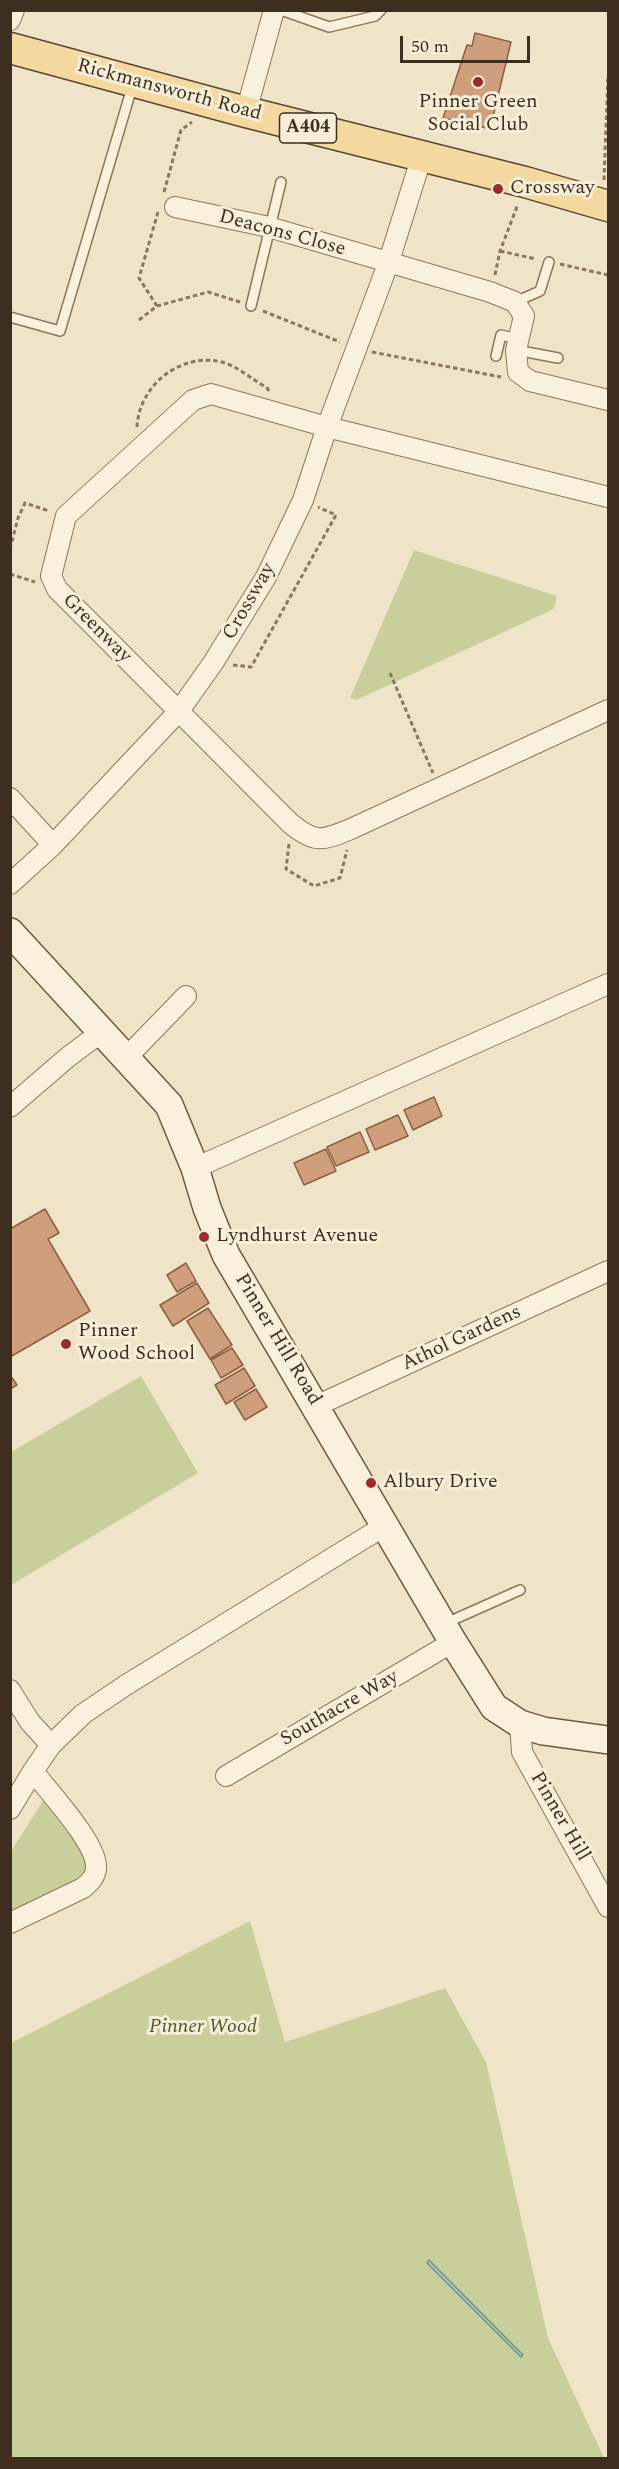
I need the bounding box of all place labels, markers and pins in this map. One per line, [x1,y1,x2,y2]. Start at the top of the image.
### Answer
marker: Pinner Green Social Club [471,75,485,89]
place label: Pinner Green Social Club [418,91,538,138]
place label: Crossway [510,177,595,201]
marker: Crossway [491,182,505,196]
place label: Lyndhurst Avenue [216,1225,378,1249]
marker: Lyndhurst Avenue [197,1230,211,1244]
place label: Pinner Wood School [78,1320,195,1367]
marker: Pinner Wood School [59,1337,73,1351]
place label: Albury Drive [383,1471,498,1495]
marker: Albury Drive [364,1476,378,1490]

